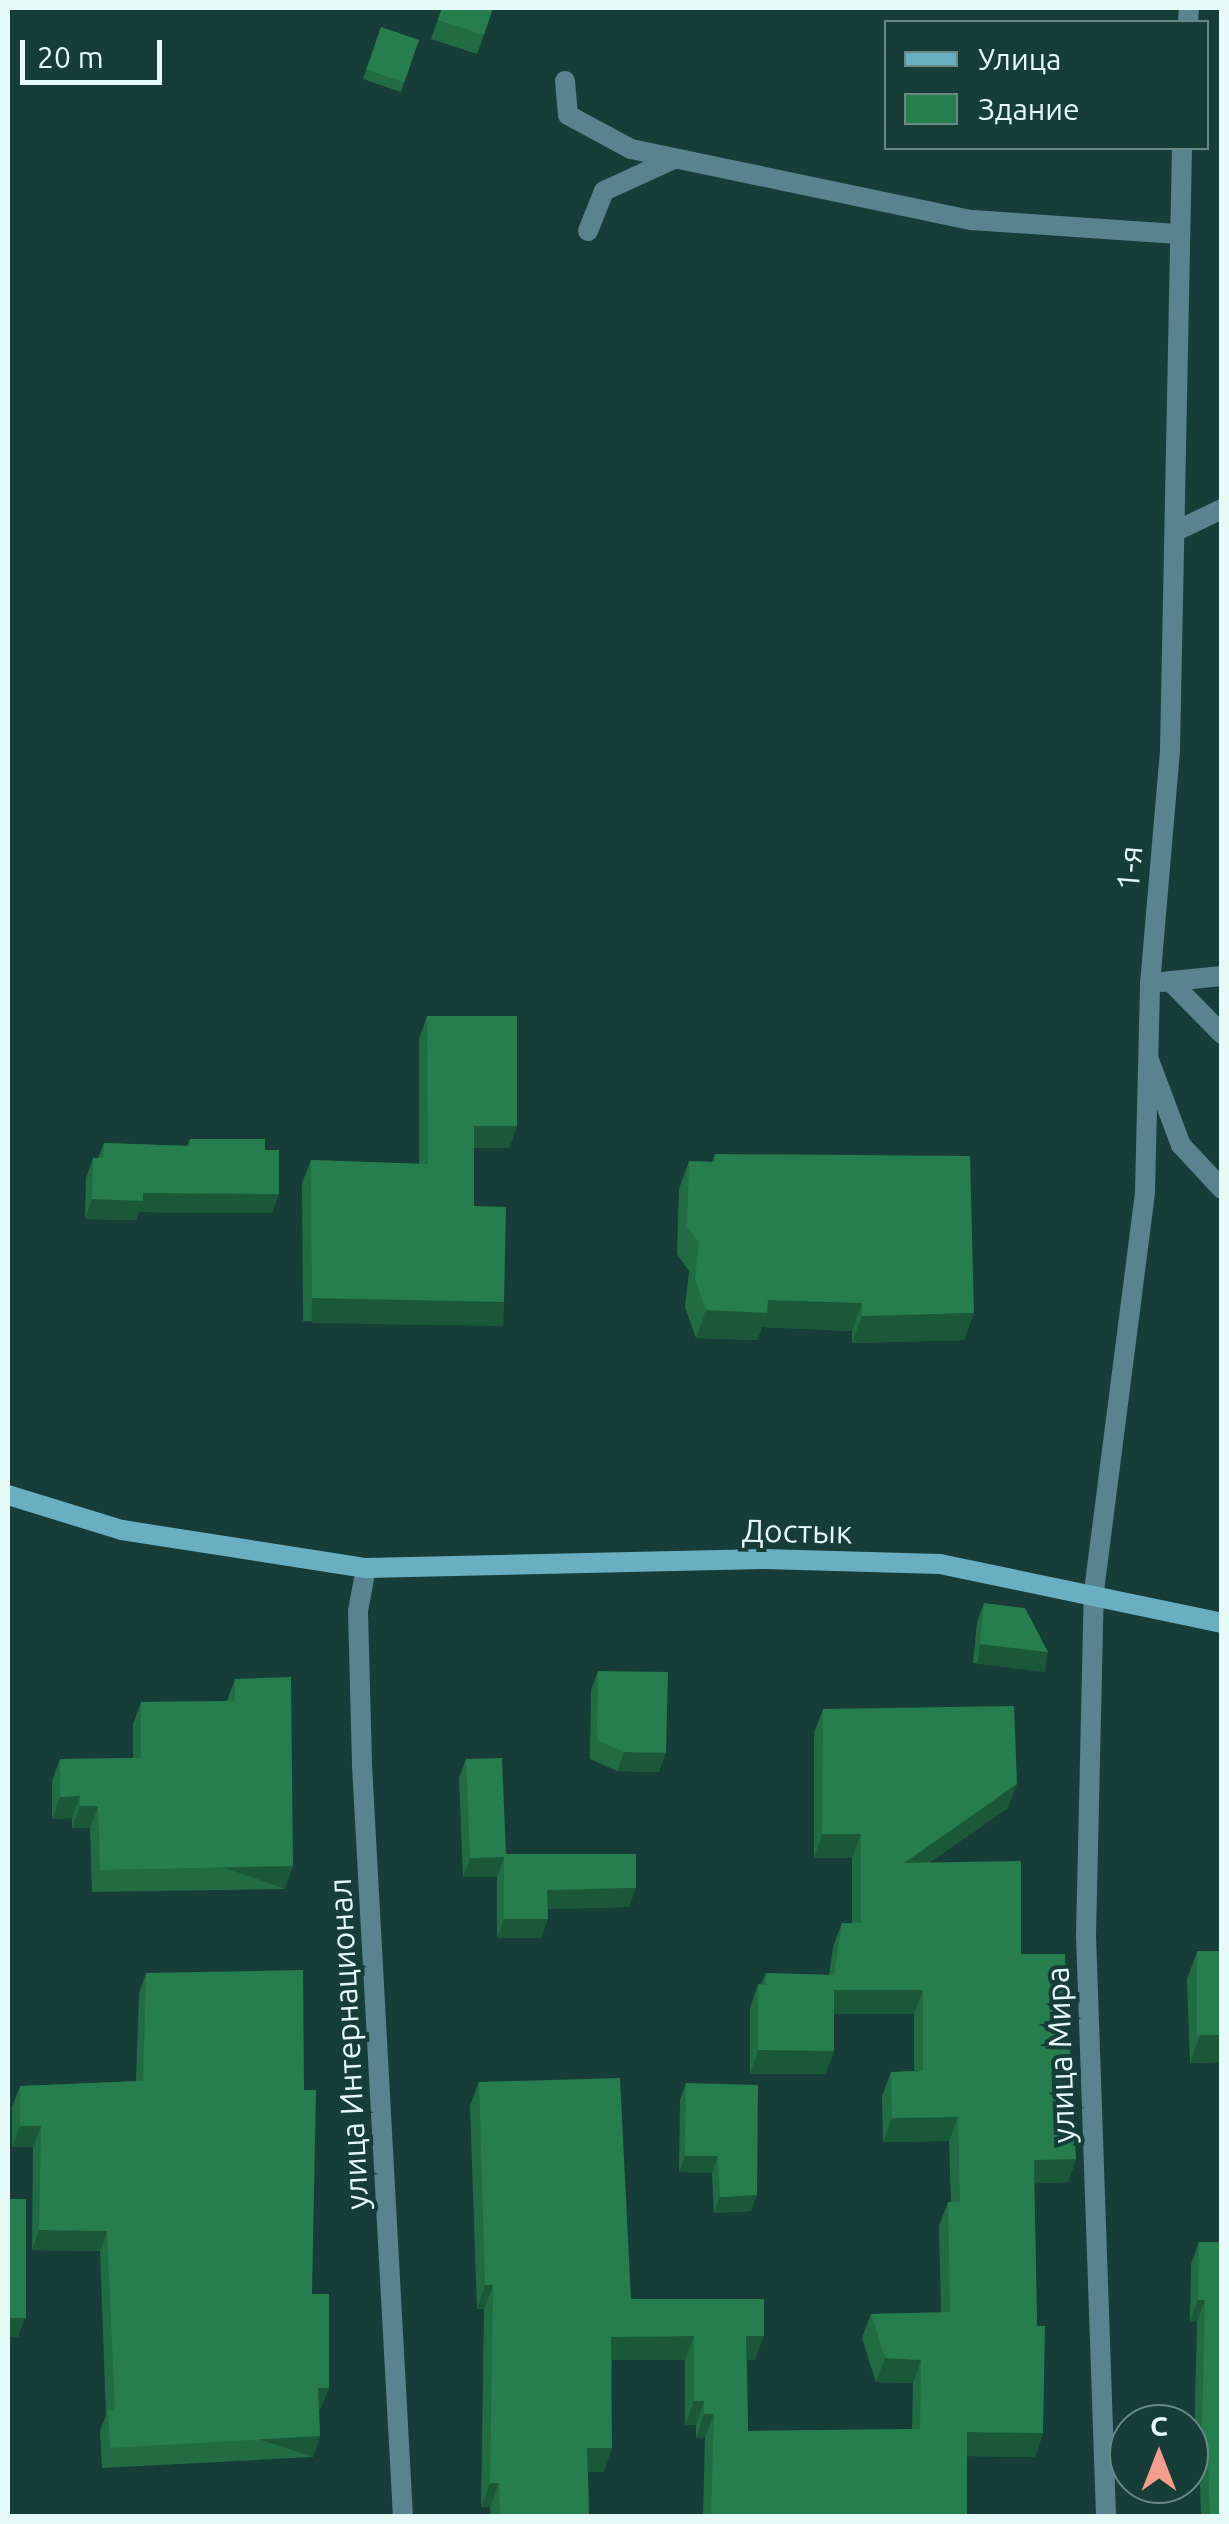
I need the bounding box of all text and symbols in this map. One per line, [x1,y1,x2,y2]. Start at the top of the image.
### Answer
scale bar [25,20,168,82]
legend [884,20,1209,150]
text: 20 m [37,40,104,74]
text: Улица [978,42,1062,76]
text: Здание [978,92,1080,126]
street label: 1-я [1108,844,1150,892]
street label: Достык [741,1511,853,1551]
street label: улица Интернационал [320,1877,376,2211]
street label: улица Мира [1038,1966,1082,2144]
north arrow [1109,2404,1209,2504]
text: С [1150,2410,1168,2441]

